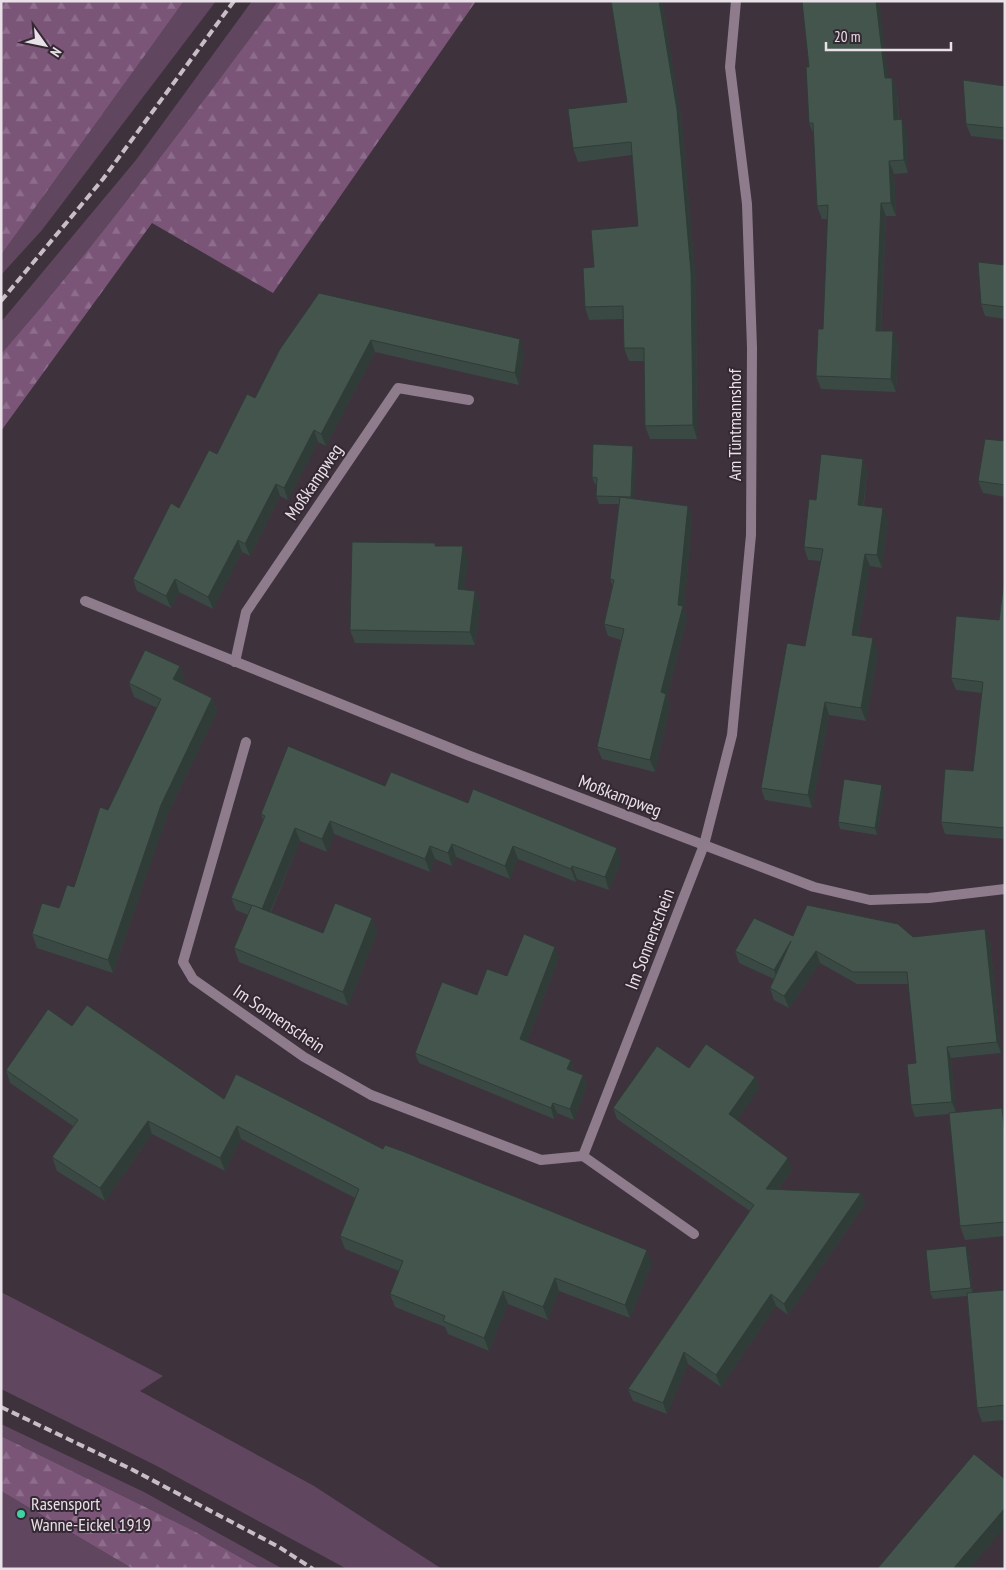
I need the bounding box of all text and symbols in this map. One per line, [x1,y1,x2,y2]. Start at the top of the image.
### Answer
north arrow [20,20,70,70]
scale bar [826,20,951,52]
text: 20 m [834,27,860,46]
text: N [46,44,66,60]
street label: Am Tüntmannshof [723,368,746,481]
street label: Moßkampweg [280,439,347,524]
street label: Moßkampweg [575,769,665,822]
street label: Im Sonnenschein [620,885,679,992]
street label: Im Sonnenschein [229,979,330,1058]
place label: Rasensport Wanne-Eickel 1919 [31,1492,151,1536]
marker: Rasensport Wanne-Eickel 1919 [15,1508,27,1520]

